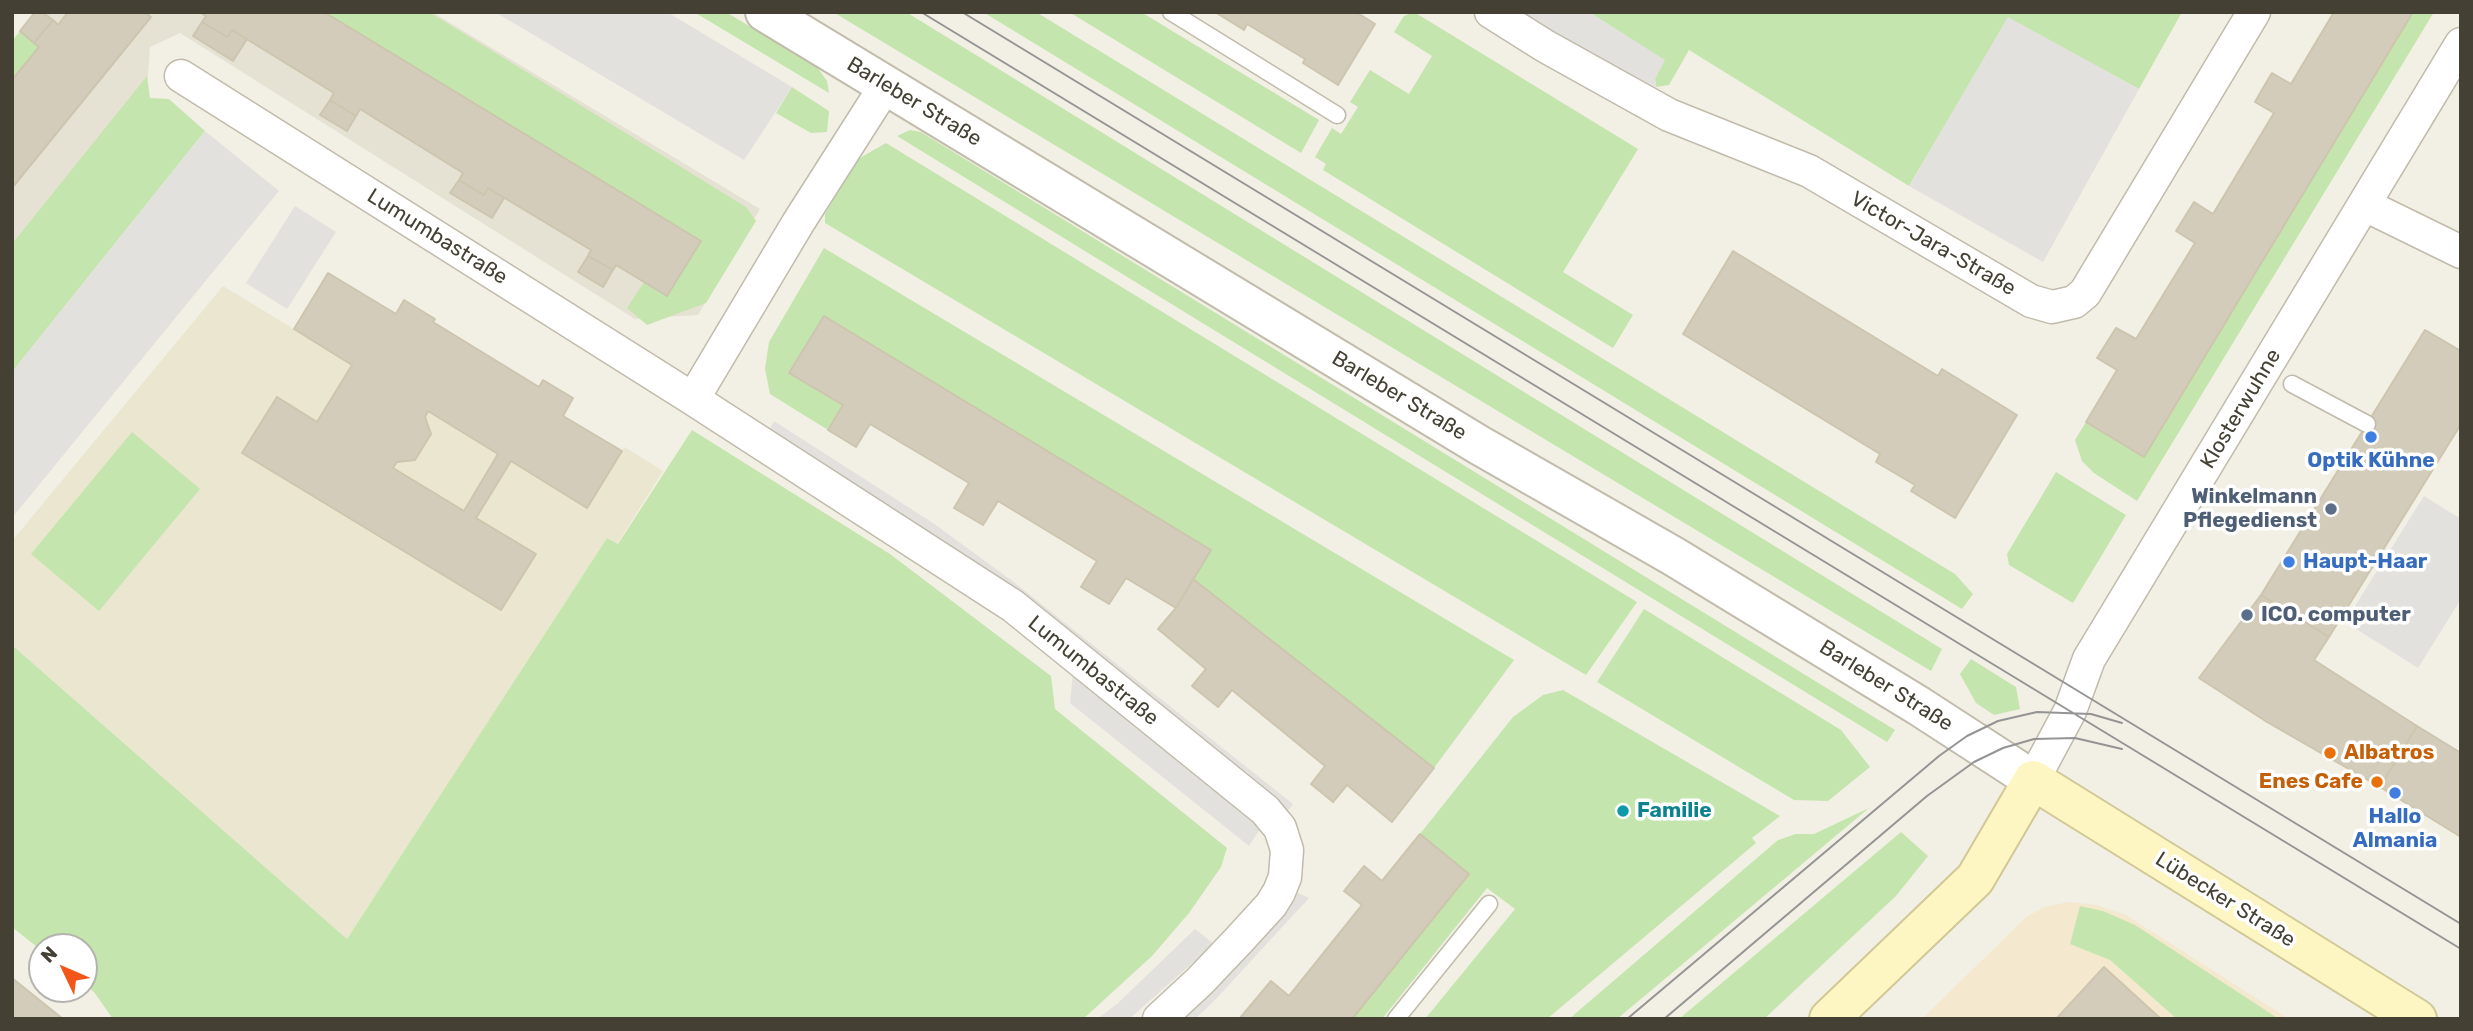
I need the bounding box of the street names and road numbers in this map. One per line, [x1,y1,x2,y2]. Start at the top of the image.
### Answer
street label: Barleber Straße [842,52,986,152]
street label: Lumumbastraße [362,184,512,290]
street label: Victor-Jara-Straße [1846,186,2020,302]
street label: Klosterwuhne [2195,345,2287,473]
street label: Barleber Straße [1327,346,1471,446]
street label: Lumumbastraße [1023,611,1163,731]
street label: Barleber Straße [1815,635,1957,737]
street label: Lübecker Straße [2150,847,2300,953]

